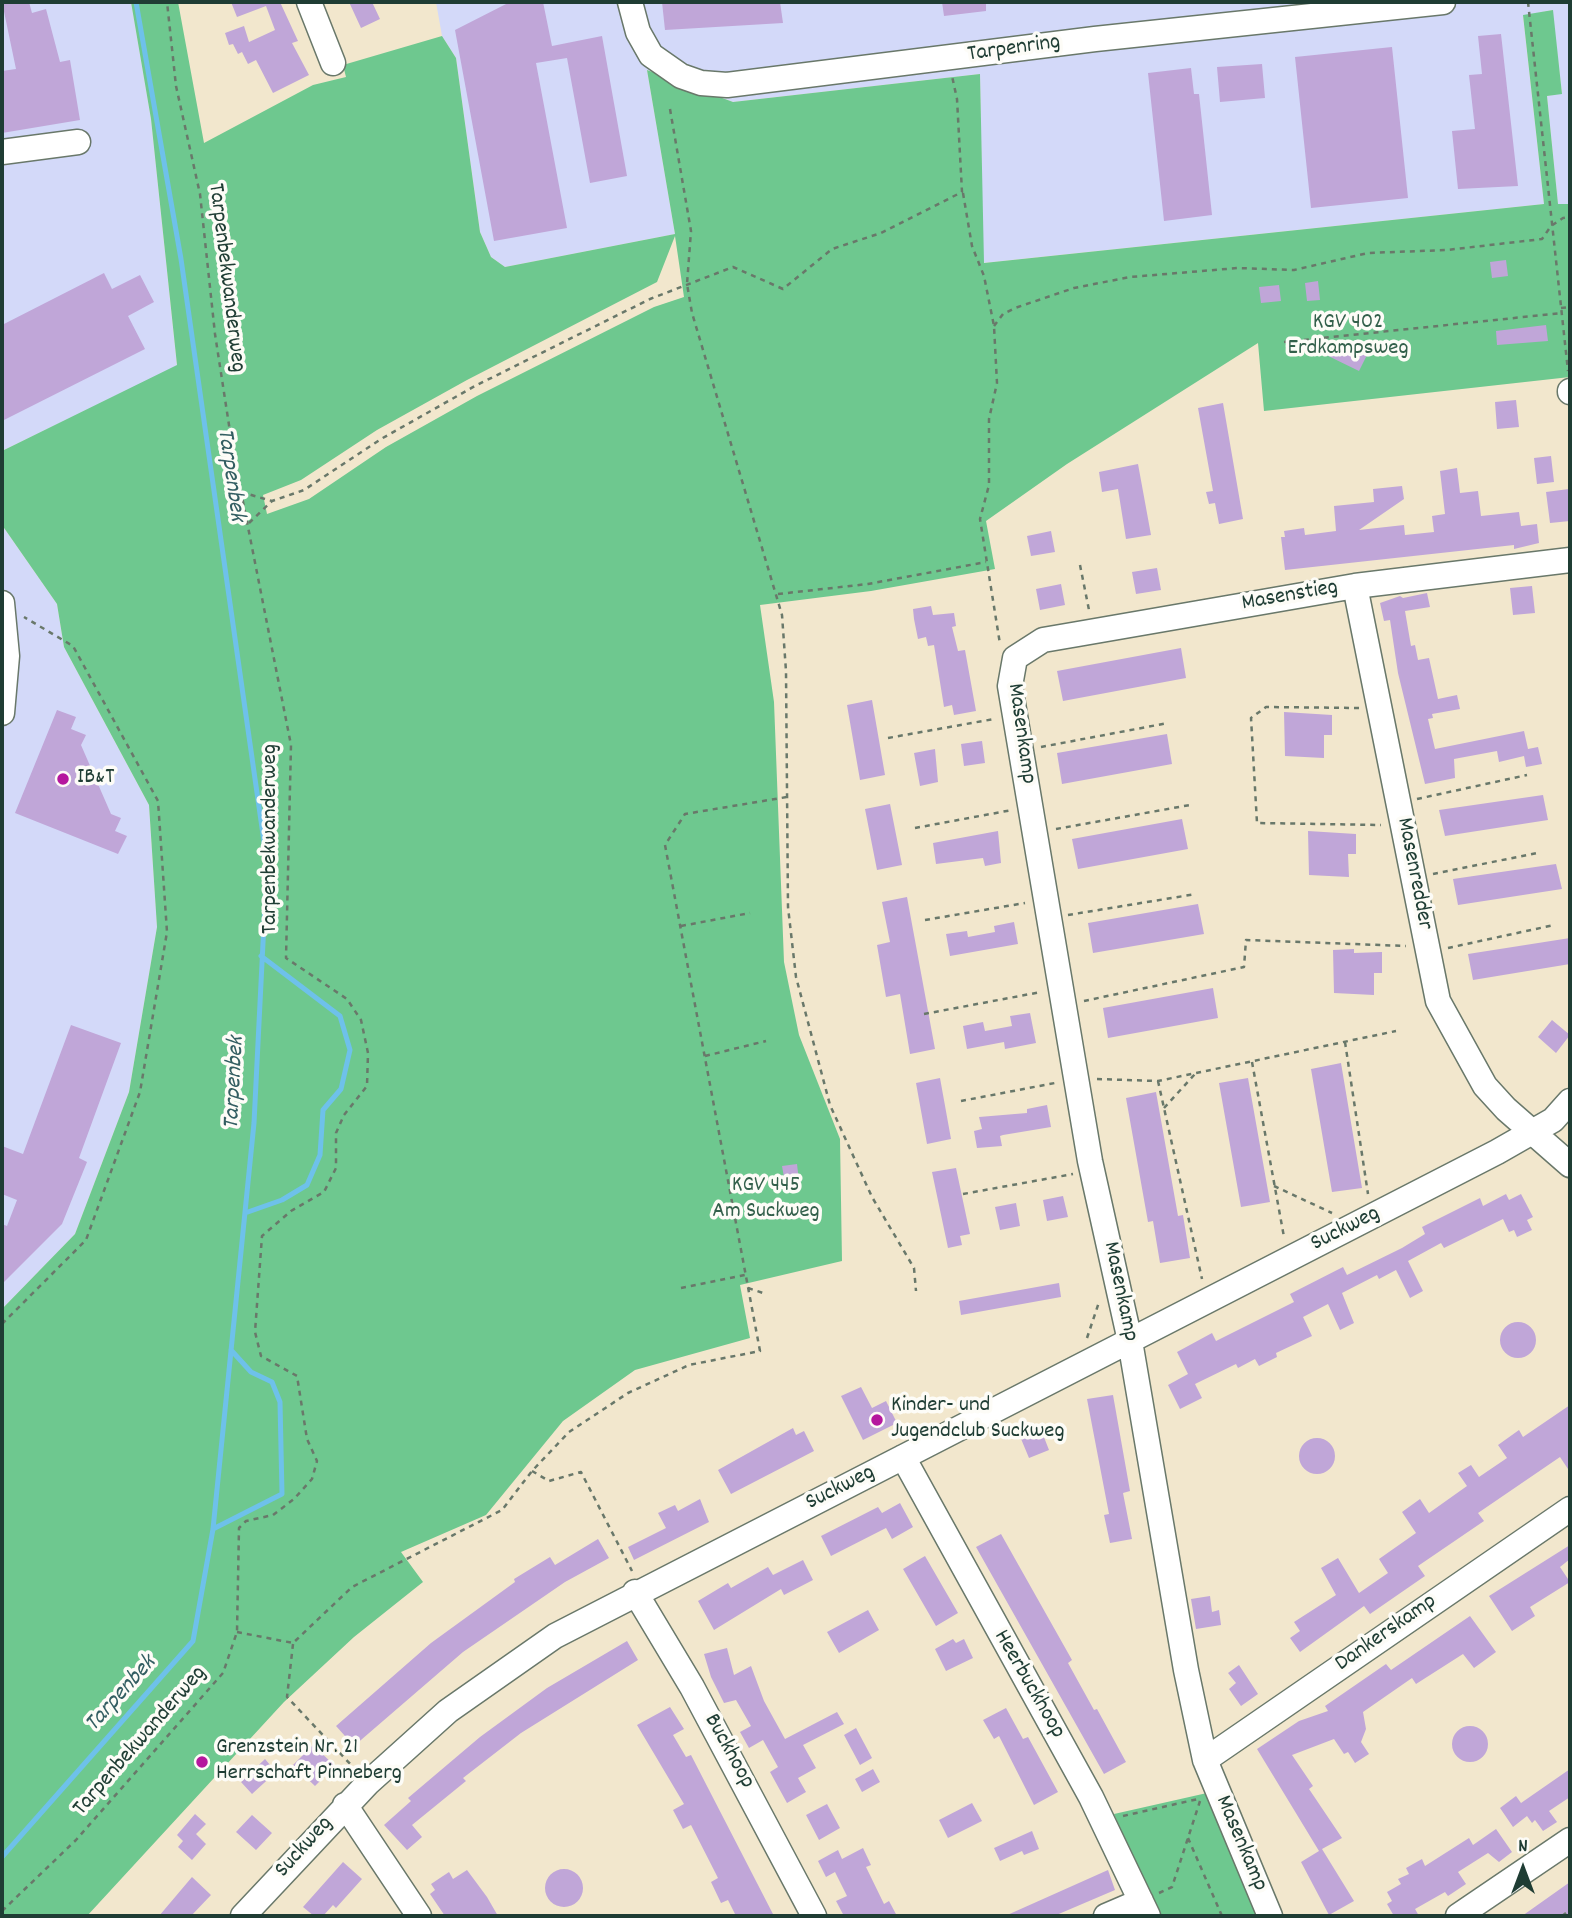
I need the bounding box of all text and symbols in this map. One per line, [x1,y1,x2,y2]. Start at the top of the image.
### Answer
street label: Tarpenring [966,30,1062,70]
street label: Tarpenbekwanderweg [200,182,250,374]
park label: KGV 402 Erdkampsweg [1287,310,1409,364]
water label: Tarpenbek [208,427,250,523]
street label: Masenstieg [1240,575,1340,619]
street label: Masenkamp [999,682,1041,786]
street label: Tarpenbekwanderweg [258,744,286,934]
place label: IB&T [77,765,114,793]
marker: IB&T [55,771,71,787]
street label: Masenredder [1389,816,1437,932]
water label: Tarpenbek [219,1036,253,1130]
park label: KGV 445 Am Suckweg [712,1173,820,1227]
street label: Suckweg [1307,1201,1385,1259]
street label: Masenkamp [1095,1240,1143,1344]
place label: Kinder- und Jugendclub Suckweg [891,1393,1064,1447]
marker: Kinder- und Jugendclub Suckweg [869,1412,885,1428]
street label: Suckweg [802,1460,880,1518]
street label: Dankerskamp [1331,1589,1443,1679]
street label: Heerbuckhoop [986,1626,1070,1744]
water label: Tarpenbek [80,1651,164,1739]
street label: Tarpenbekwanderweg [68,1661,214,1823]
street label: Buckhoop [696,1710,760,1794]
place label: Grenzstein Nr. 21 Herrschaft Pinneberg [216,1735,402,1789]
marker: Grenzstein Nr. 21 Herrschaft Pinneberg [194,1754,210,1770]
street label: Masenkamp [1208,1792,1272,1896]
street label: Suckweg [270,1811,340,1885]
north arrow [1488,1834,1558,1904]
text: N [1518,1834,1528,1861]

